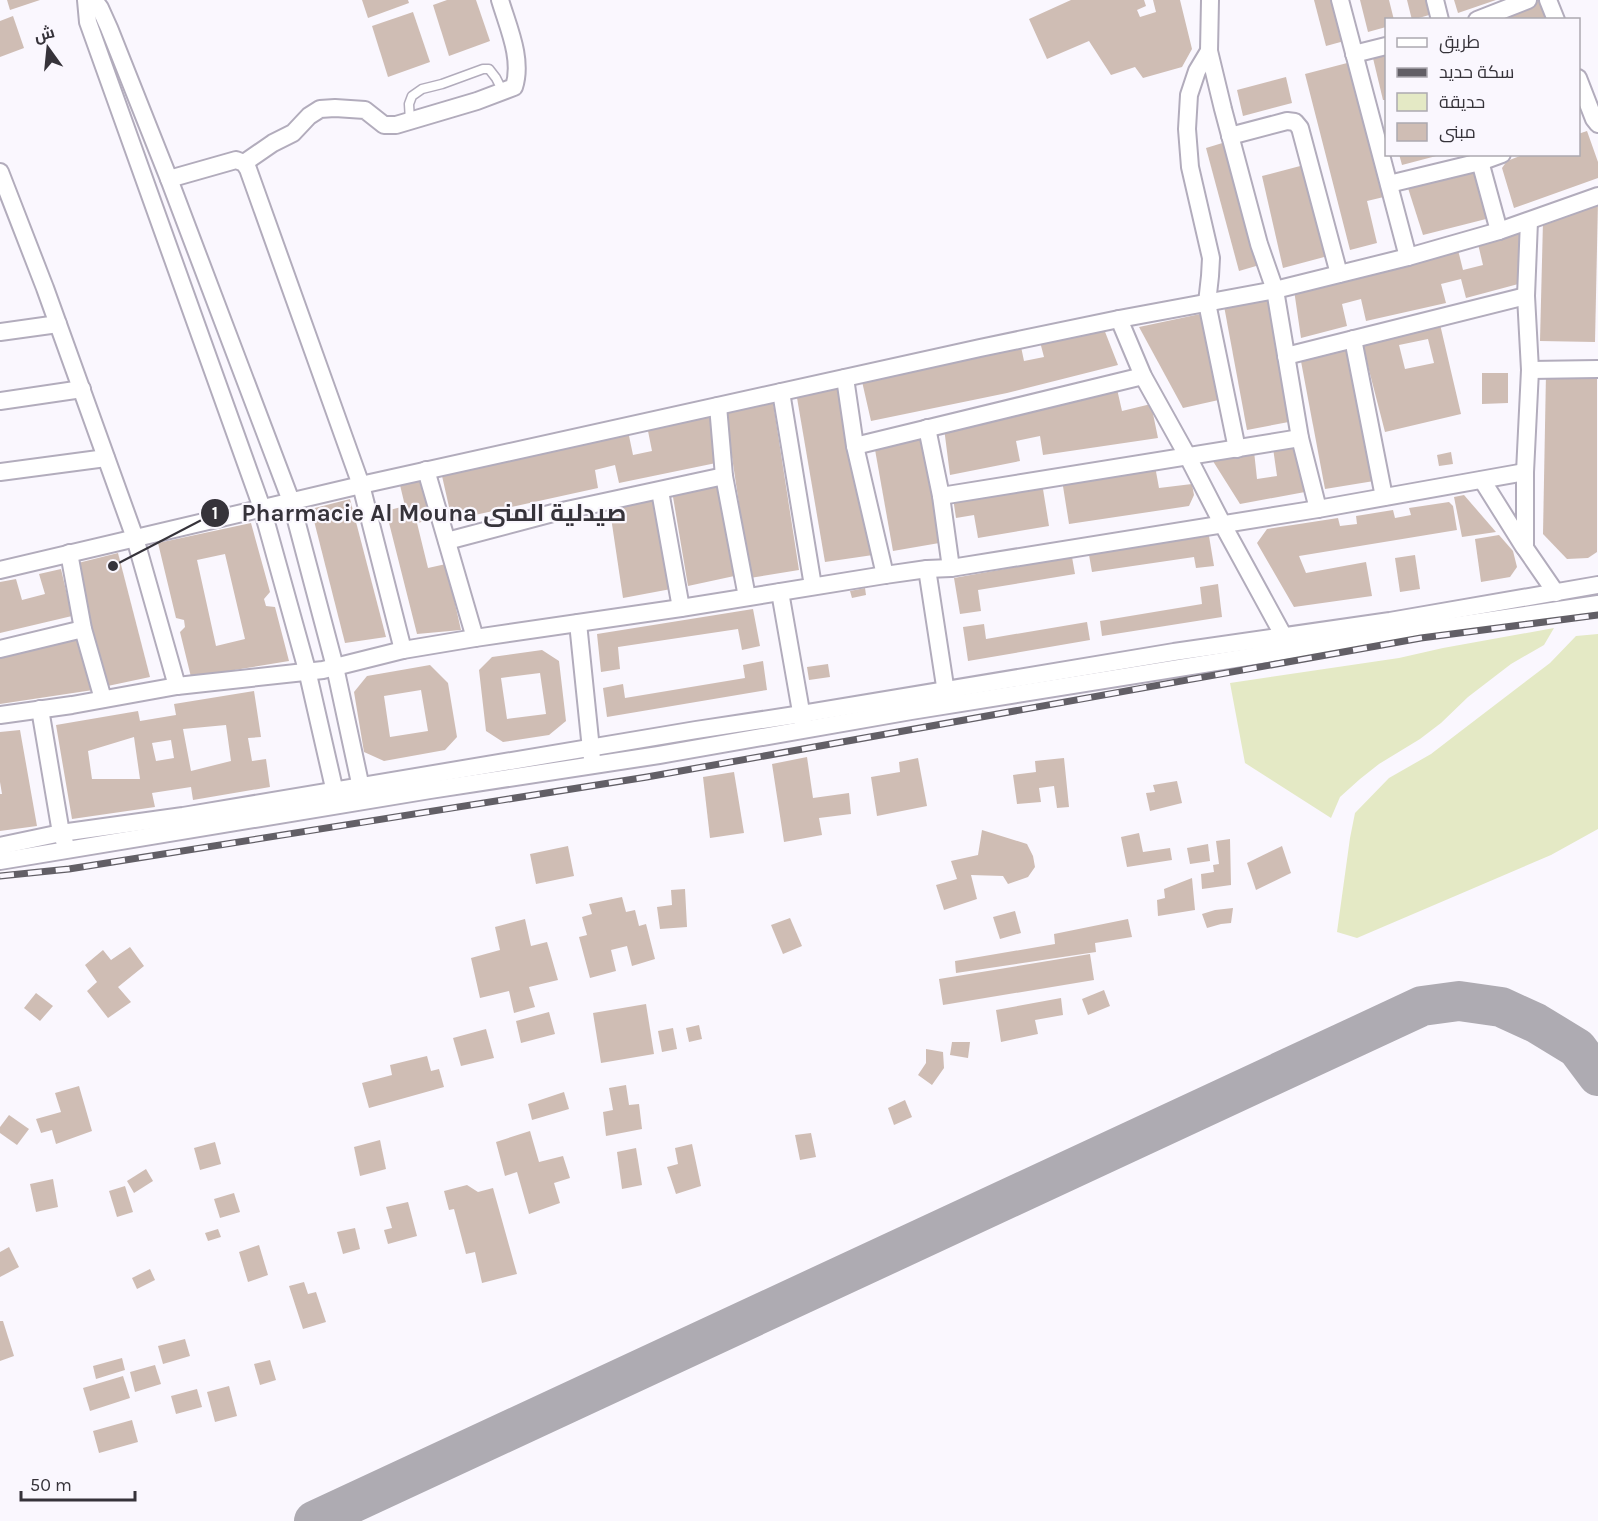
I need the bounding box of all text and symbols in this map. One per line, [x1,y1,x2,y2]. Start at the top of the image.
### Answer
north arrow [18,18,78,78]
legend [1385,18,1580,156]
text: ش [32,22,57,46]
text: طريق [1439,31,1480,54]
text: سكة حديد [1439,61,1514,83]
text: حديقة [1439,91,1485,113]
text: مبنى [1439,121,1476,143]
callout: Pharmacie Al Mouna صيدلية المنى [200,492,638,534]
text: Pharmacie Al Mouna صيدلية المنى [242,499,626,527]
text: 1 [212,502,218,524]
scale bar [21,1464,135,1502]
text: 50 m [30,1474,72,1496]

